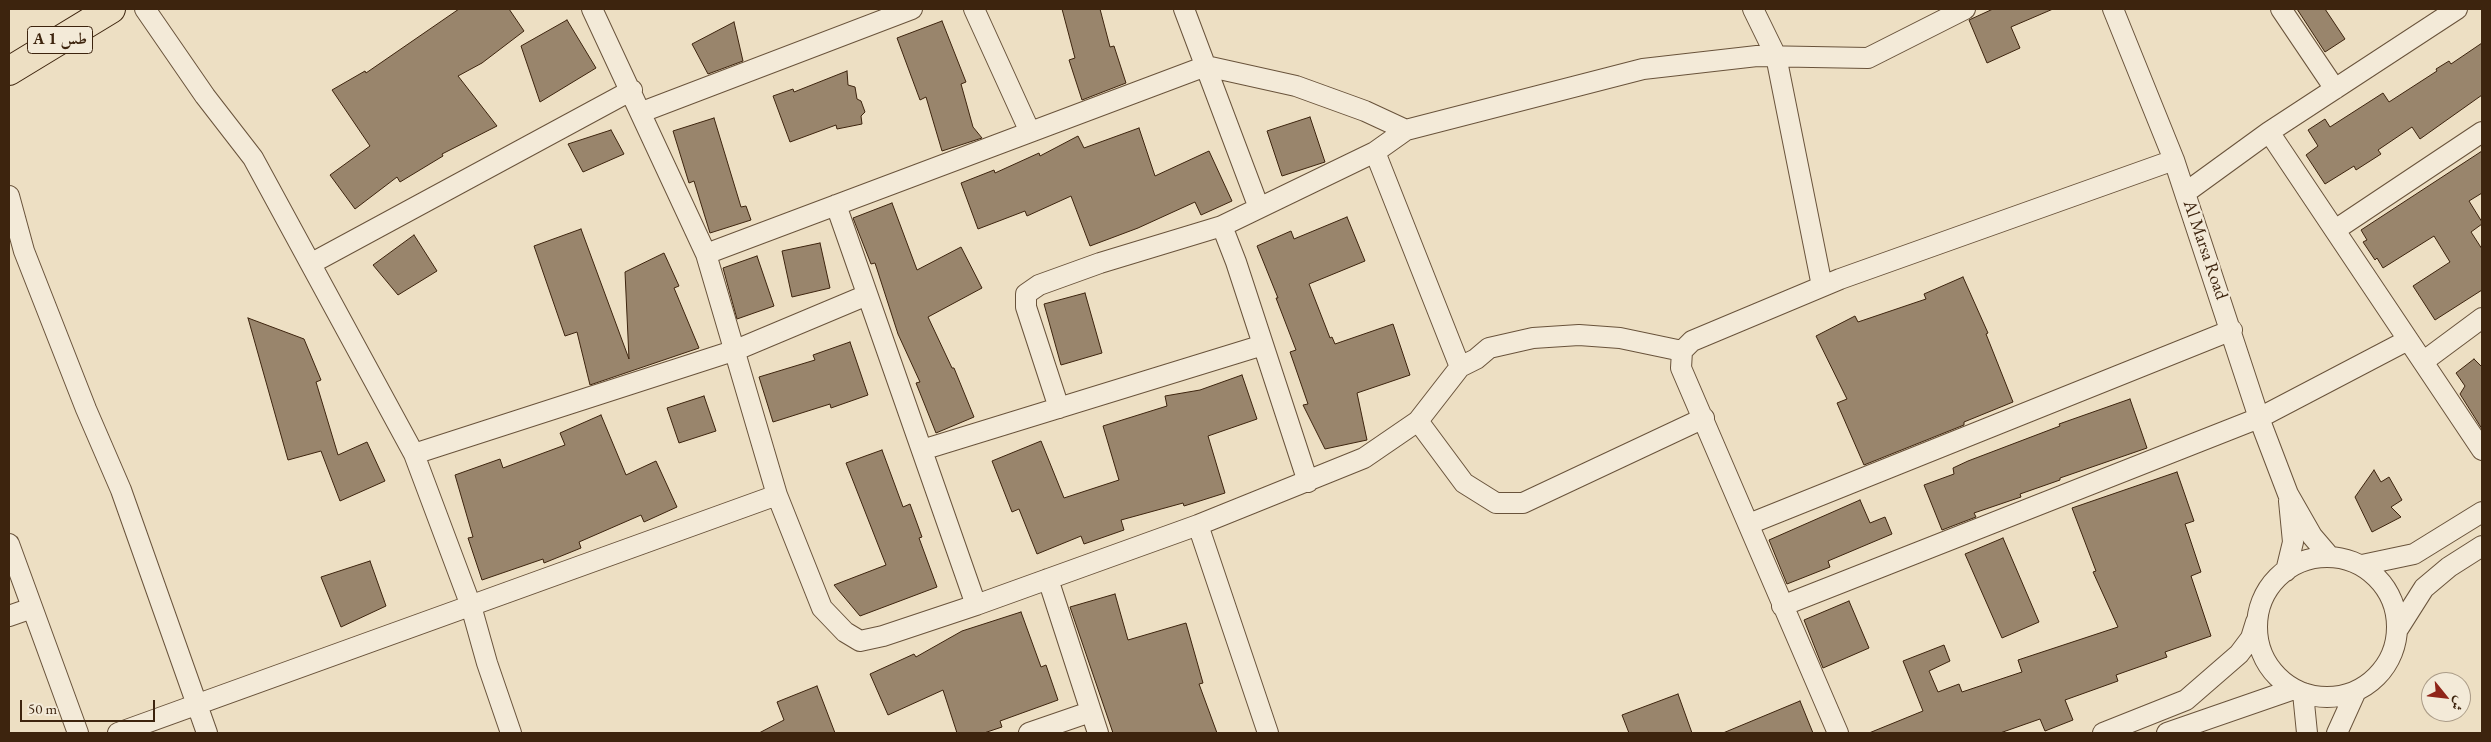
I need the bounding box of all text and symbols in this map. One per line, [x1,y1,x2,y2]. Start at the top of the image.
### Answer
road number: A 1 طس [28,26,92,54]
street label: Al Marsa Road [2178,197,2232,303]
north arrow [2421,672,2471,722]
scale bar [22,690,158,722]
text: ش [2447,693,2469,714]
text: 50 m [28,699,57,718]

